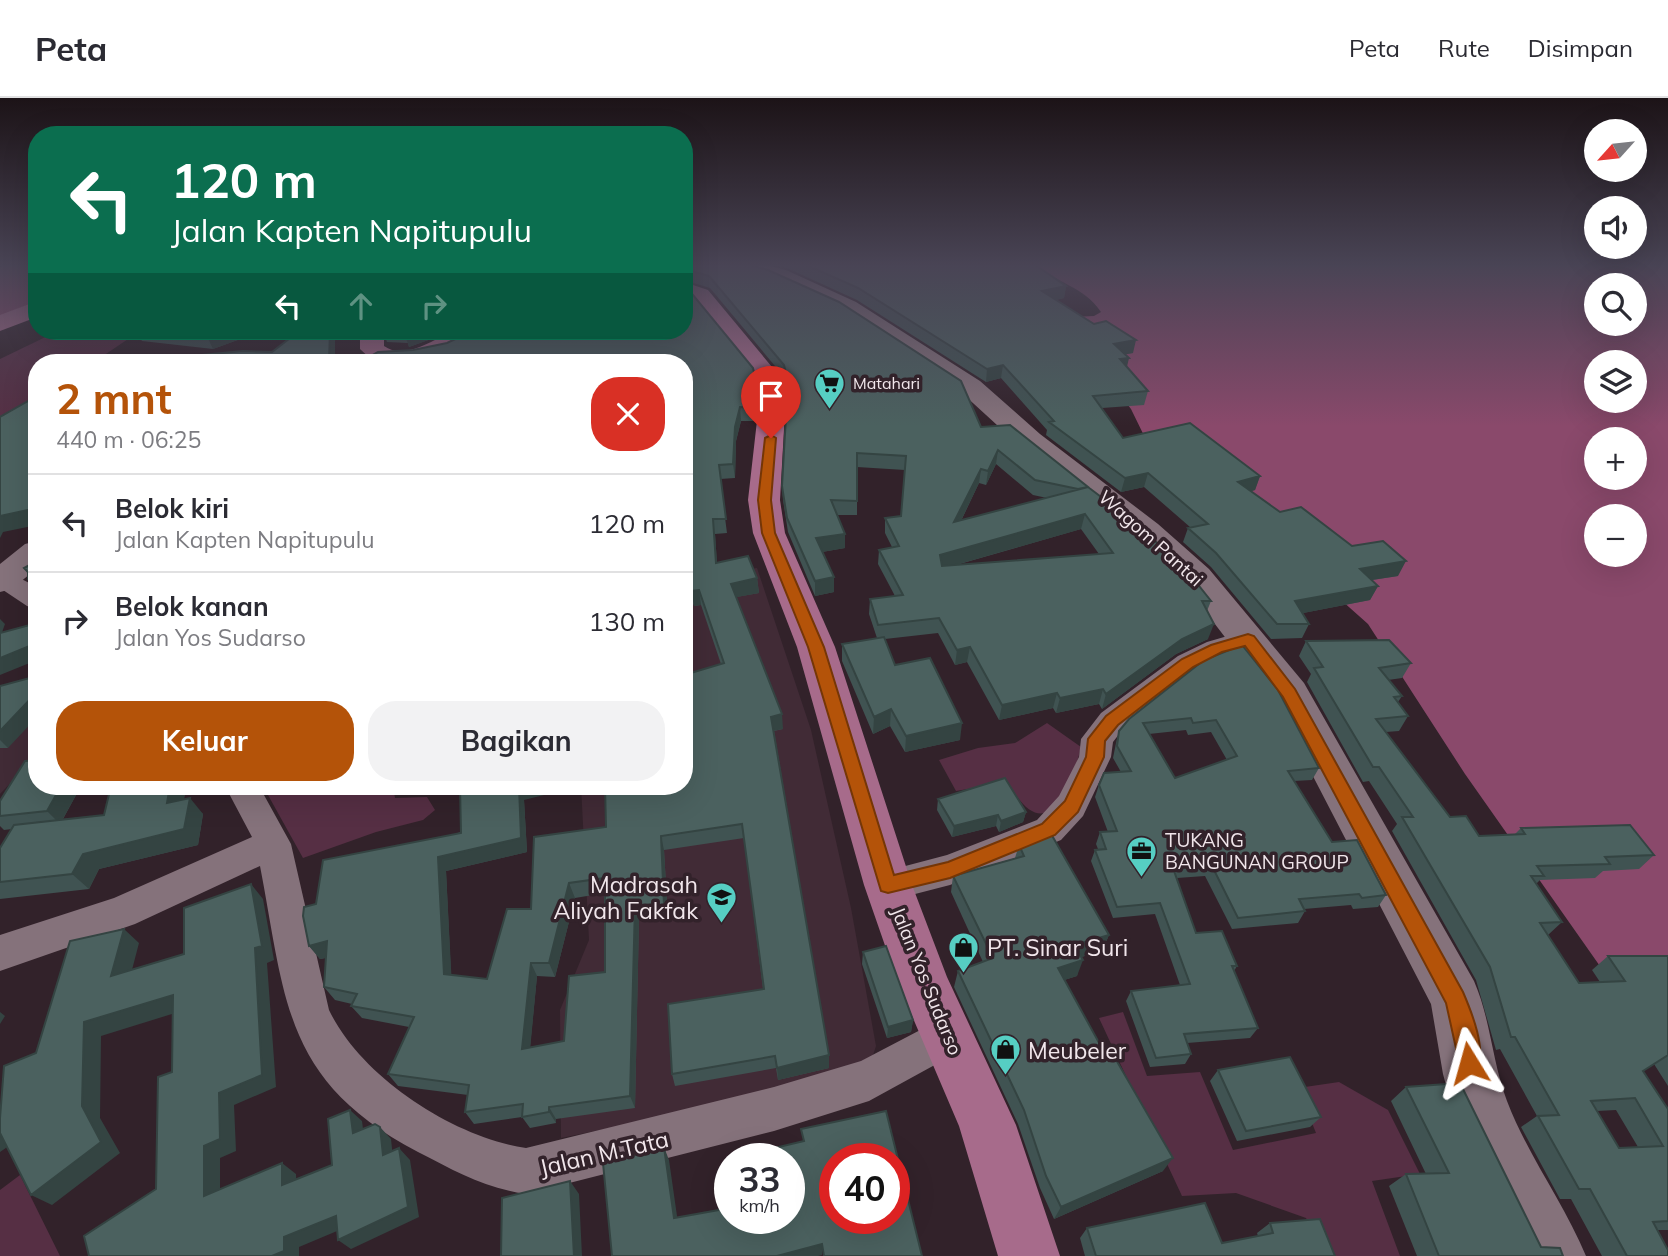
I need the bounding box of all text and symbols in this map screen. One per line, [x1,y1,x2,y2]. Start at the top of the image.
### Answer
text: Peta [35,28,107,69]
text: Peta [1349,33,1400,63]
text: Rute [1438,33,1490,63]
text: Disimpan [1528,33,1633,63]
north arrow [1584,119,1647,182]
map controls [1584,119,1647,567]
text: 120 m [171,149,317,210]
icon: left [56,154,147,245]
button: sound [1584,196,1647,259]
text: Jalan Kapten Napitupulu [171,210,532,250]
button: search [1584,273,1647,336]
icon: left [269,287,307,325]
icon: ahead [342,287,380,325]
icon: right [415,287,453,325]
button: layers [1584,350,1647,413]
pin [741,366,801,438]
supermarket icon: Matahari [813,366,847,410]
text: 2 mnt [56,372,172,425]
place label: Matahari [853,373,920,393]
button: close [591,377,665,451]
icon: arrive [752,377,790,415]
text: 440 m · 06:25 [56,425,201,454]
button: + [1584,427,1647,490]
street label: Wagom Pantai [1094,485,1208,591]
text: Belok kiri [115,492,229,525]
icon: left [56,504,94,542]
button: − [1584,504,1647,567]
text: 120 m [589,507,665,540]
text: Jalan Kapten Napitupulu [115,525,375,554]
text: Belok kanan [115,590,269,623]
icon: right [56,602,94,640]
text: 130 m [589,605,665,638]
text: Jalan Yos Sudarso [115,623,306,652]
button: Keluar [56,701,354,781]
button: Bagikan [368,701,665,781]
place label: TUKANG BANGUNAN GROUP [1165,828,1349,874]
office icon: TUKANG BANGUNAN GROUP [1125,834,1159,878]
place label: Madrasah Aliyah Fakfak [553,870,699,925]
school or university icon: Madrasah Aliyah Fakfak [704,880,738,924]
street label: Jalan Yos Sudarso [886,903,968,1059]
shop icon: PT. Sinar Suri [947,930,981,974]
place label: PT. Sinar Suri [987,933,1128,962]
position arrow [1432,1026,1506,1100]
shop icon: Meubeler [988,1033,1022,1077]
place label: Meubeler [1028,1036,1127,1065]
street label: Jalan M.Tata [537,1124,671,1182]
speed limit sign: 40 [819,1143,910,1234]
text: 33 [738,1157,781,1201]
text: km/h [739,1194,780,1217]

